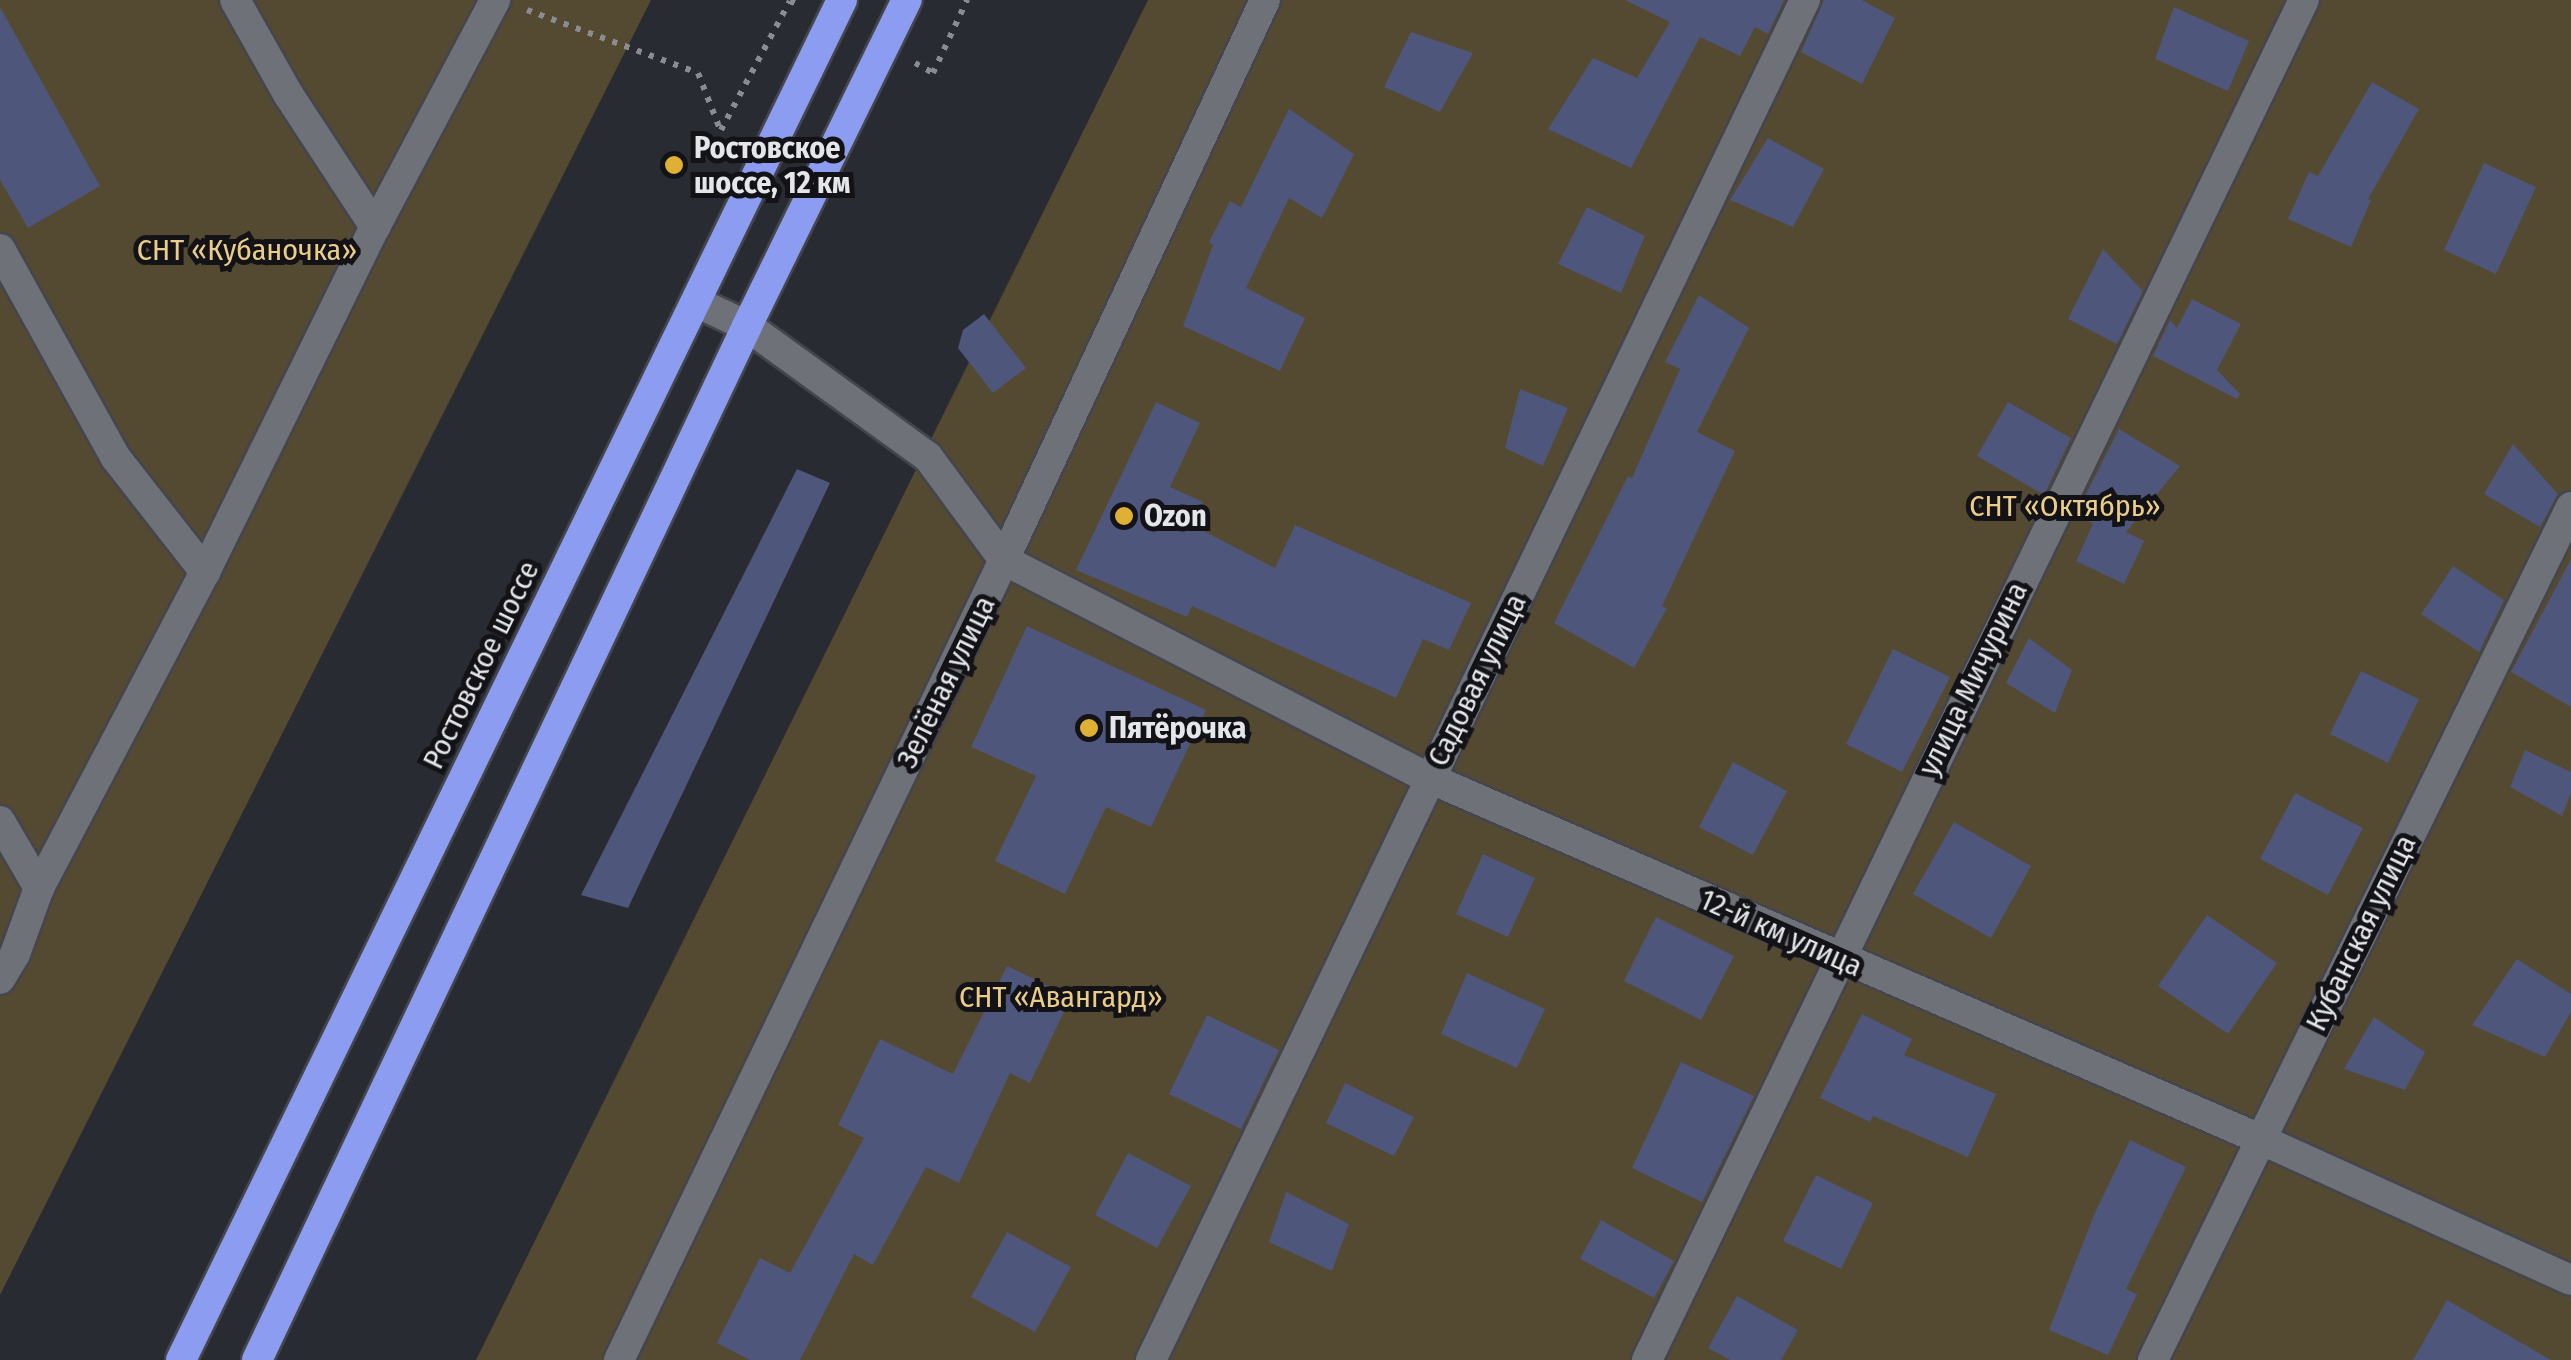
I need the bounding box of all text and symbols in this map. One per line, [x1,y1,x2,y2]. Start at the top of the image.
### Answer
place label: Ростовское шоссе, 12 км [694,130,850,200]
marker: Ростовское шоссе, 12 км [663,154,685,176]
park label: СНТ «Кубаночка» [137,232,357,268]
park label: СНТ «Октябрь» [1969,488,2161,524]
place label: Ozon [1144,498,1207,534]
marker: Ozon [1113,505,1135,527]
street label: Ростовское шоссе [415,555,547,775]
street label: улица Мичурина [1911,576,2035,782]
street label: Садовая улица [1420,588,1534,772]
street label: Зелёная улица [889,590,1003,774]
place label: Пятёрочка [1109,710,1246,746]
marker: Пятёрочка [1078,717,1100,739]
street label: Кубанская улица [2298,829,2424,1037]
street label: 12-й км улица [1694,881,1868,985]
park label: СНТ «Авангард» [959,979,1163,1015]

